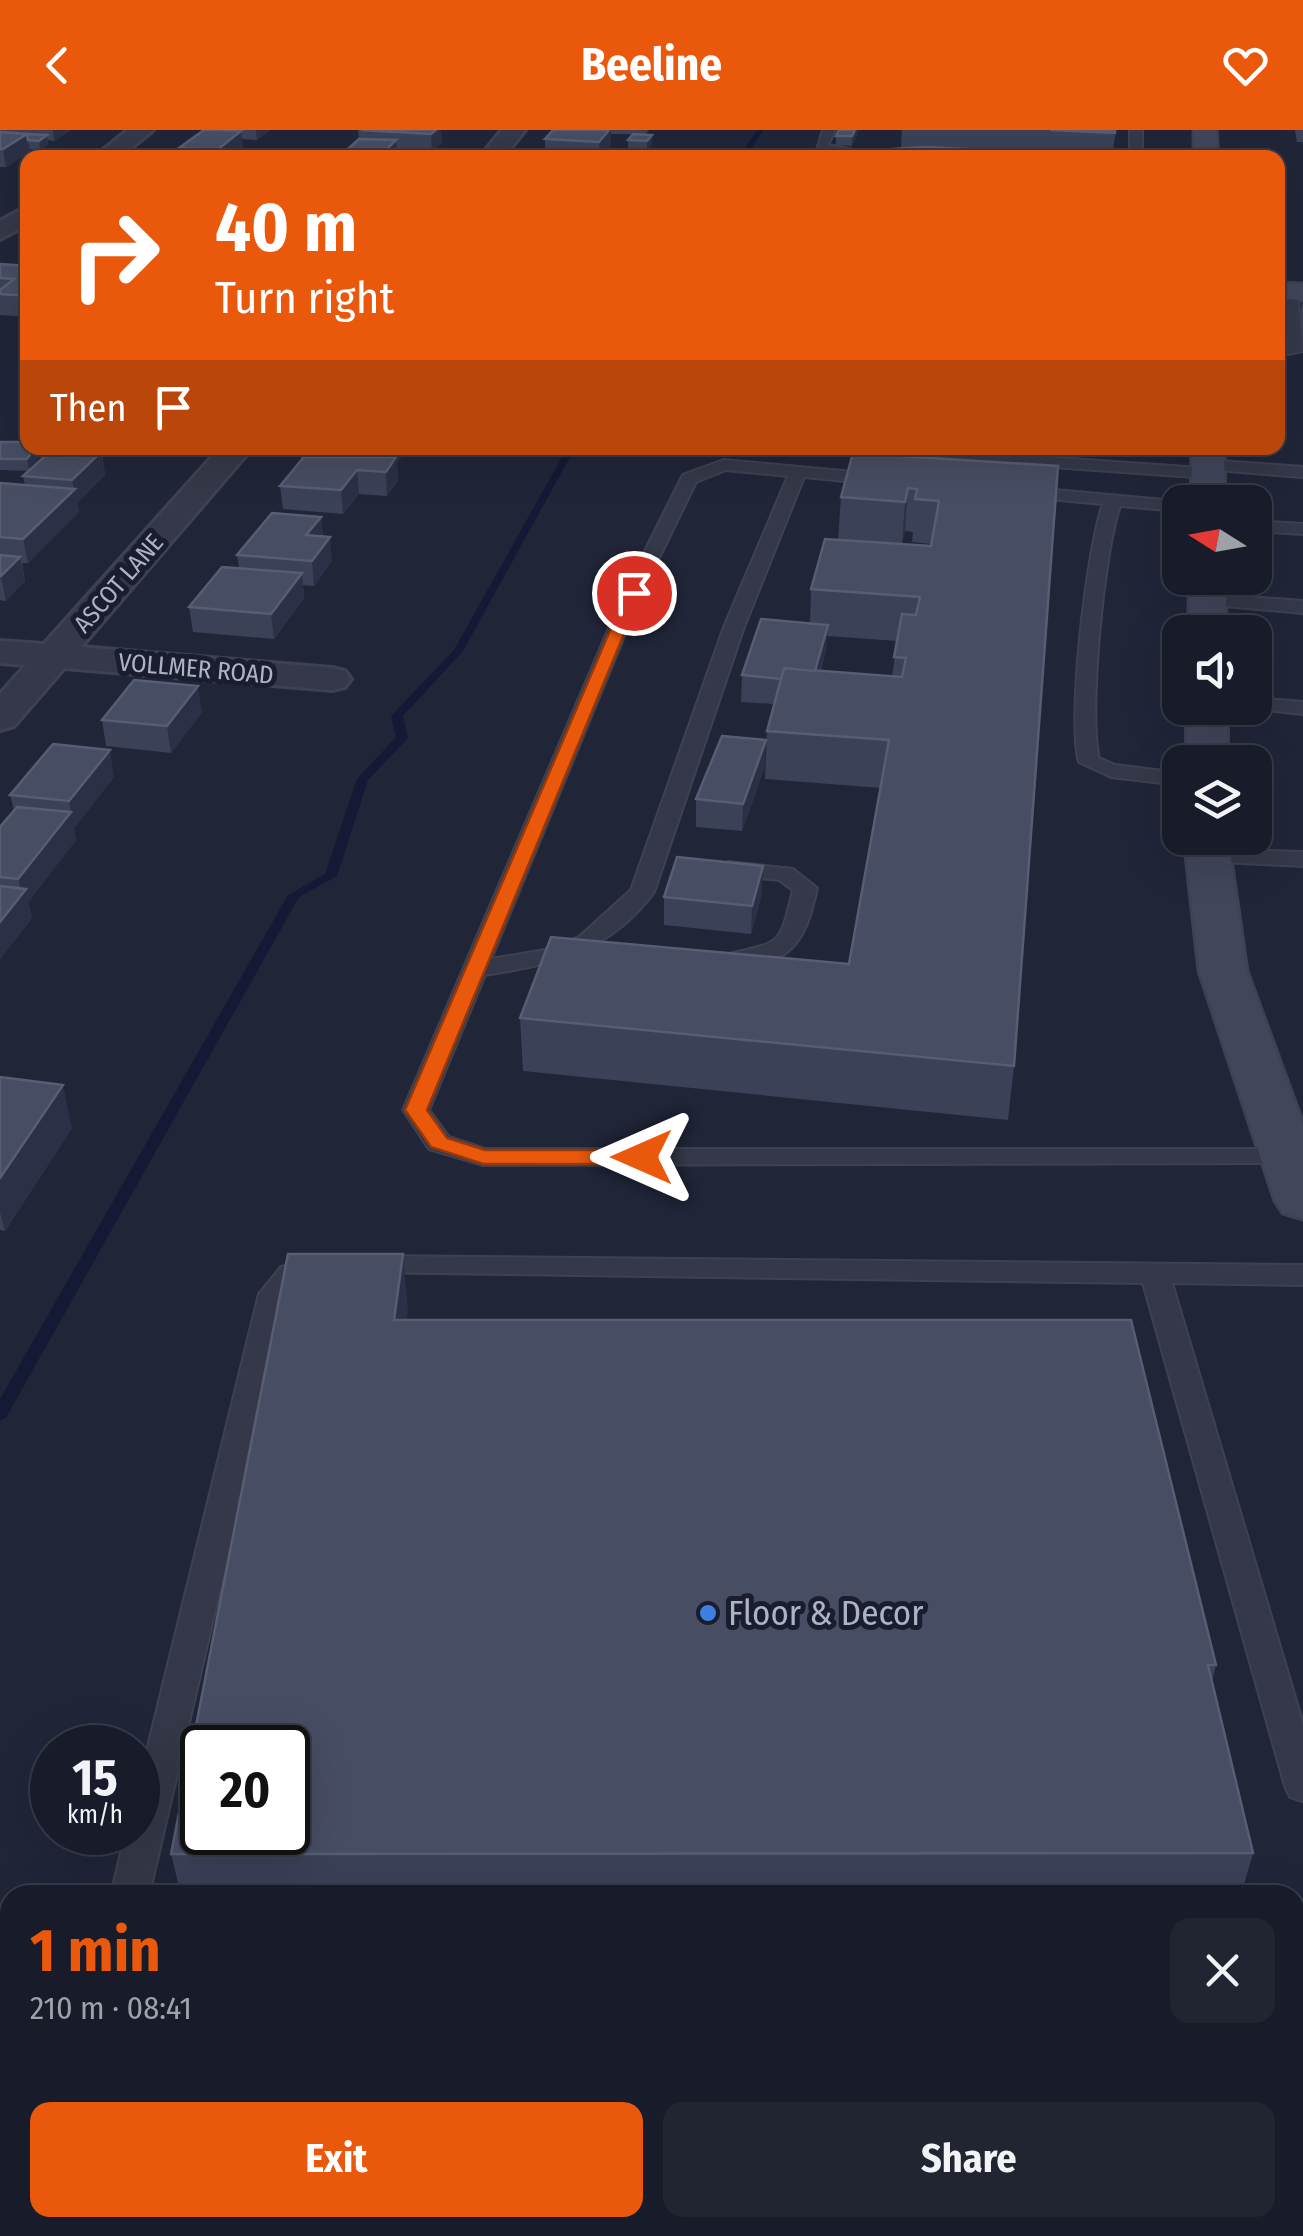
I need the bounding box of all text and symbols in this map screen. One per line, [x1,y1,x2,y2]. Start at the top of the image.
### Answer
icon: back [30,38,85,93]
text: Beeline [581,38,722,92]
icon: heart [1218,38,1273,93]
text: 40 m [215,186,357,270]
icon: right [50,190,180,320]
text: Turn right [215,271,394,325]
icon: arrive [146,380,201,435]
text: Then [50,385,126,431]
north arrow [1162,485,1272,595]
map controls [1162,485,1272,855]
street label: ASCOT LANE [68,528,170,639]
pin [592,551,677,636]
icon: arrive [607,566,662,621]
button: sound [1162,615,1272,725]
street label: VOLLMER ROAD [117,647,275,691]
button: layers [1162,745,1272,855]
position arrow [590,1105,694,1209]
place label: Floor & Decor [728,1592,923,1634]
marker: Floor & Decor [697,1602,719,1624]
speed limit sign: 20 [180,1725,310,1855]
text: 15 [72,1748,118,1808]
text: km/h [67,1800,123,1830]
text: 1 min [30,1915,161,1987]
button: close [1170,1918,1275,2023]
text: 210 m · 08:41 [30,1989,192,2027]
button: Exit [30,2102,643,2217]
button: Share [663,2102,1275,2217]

